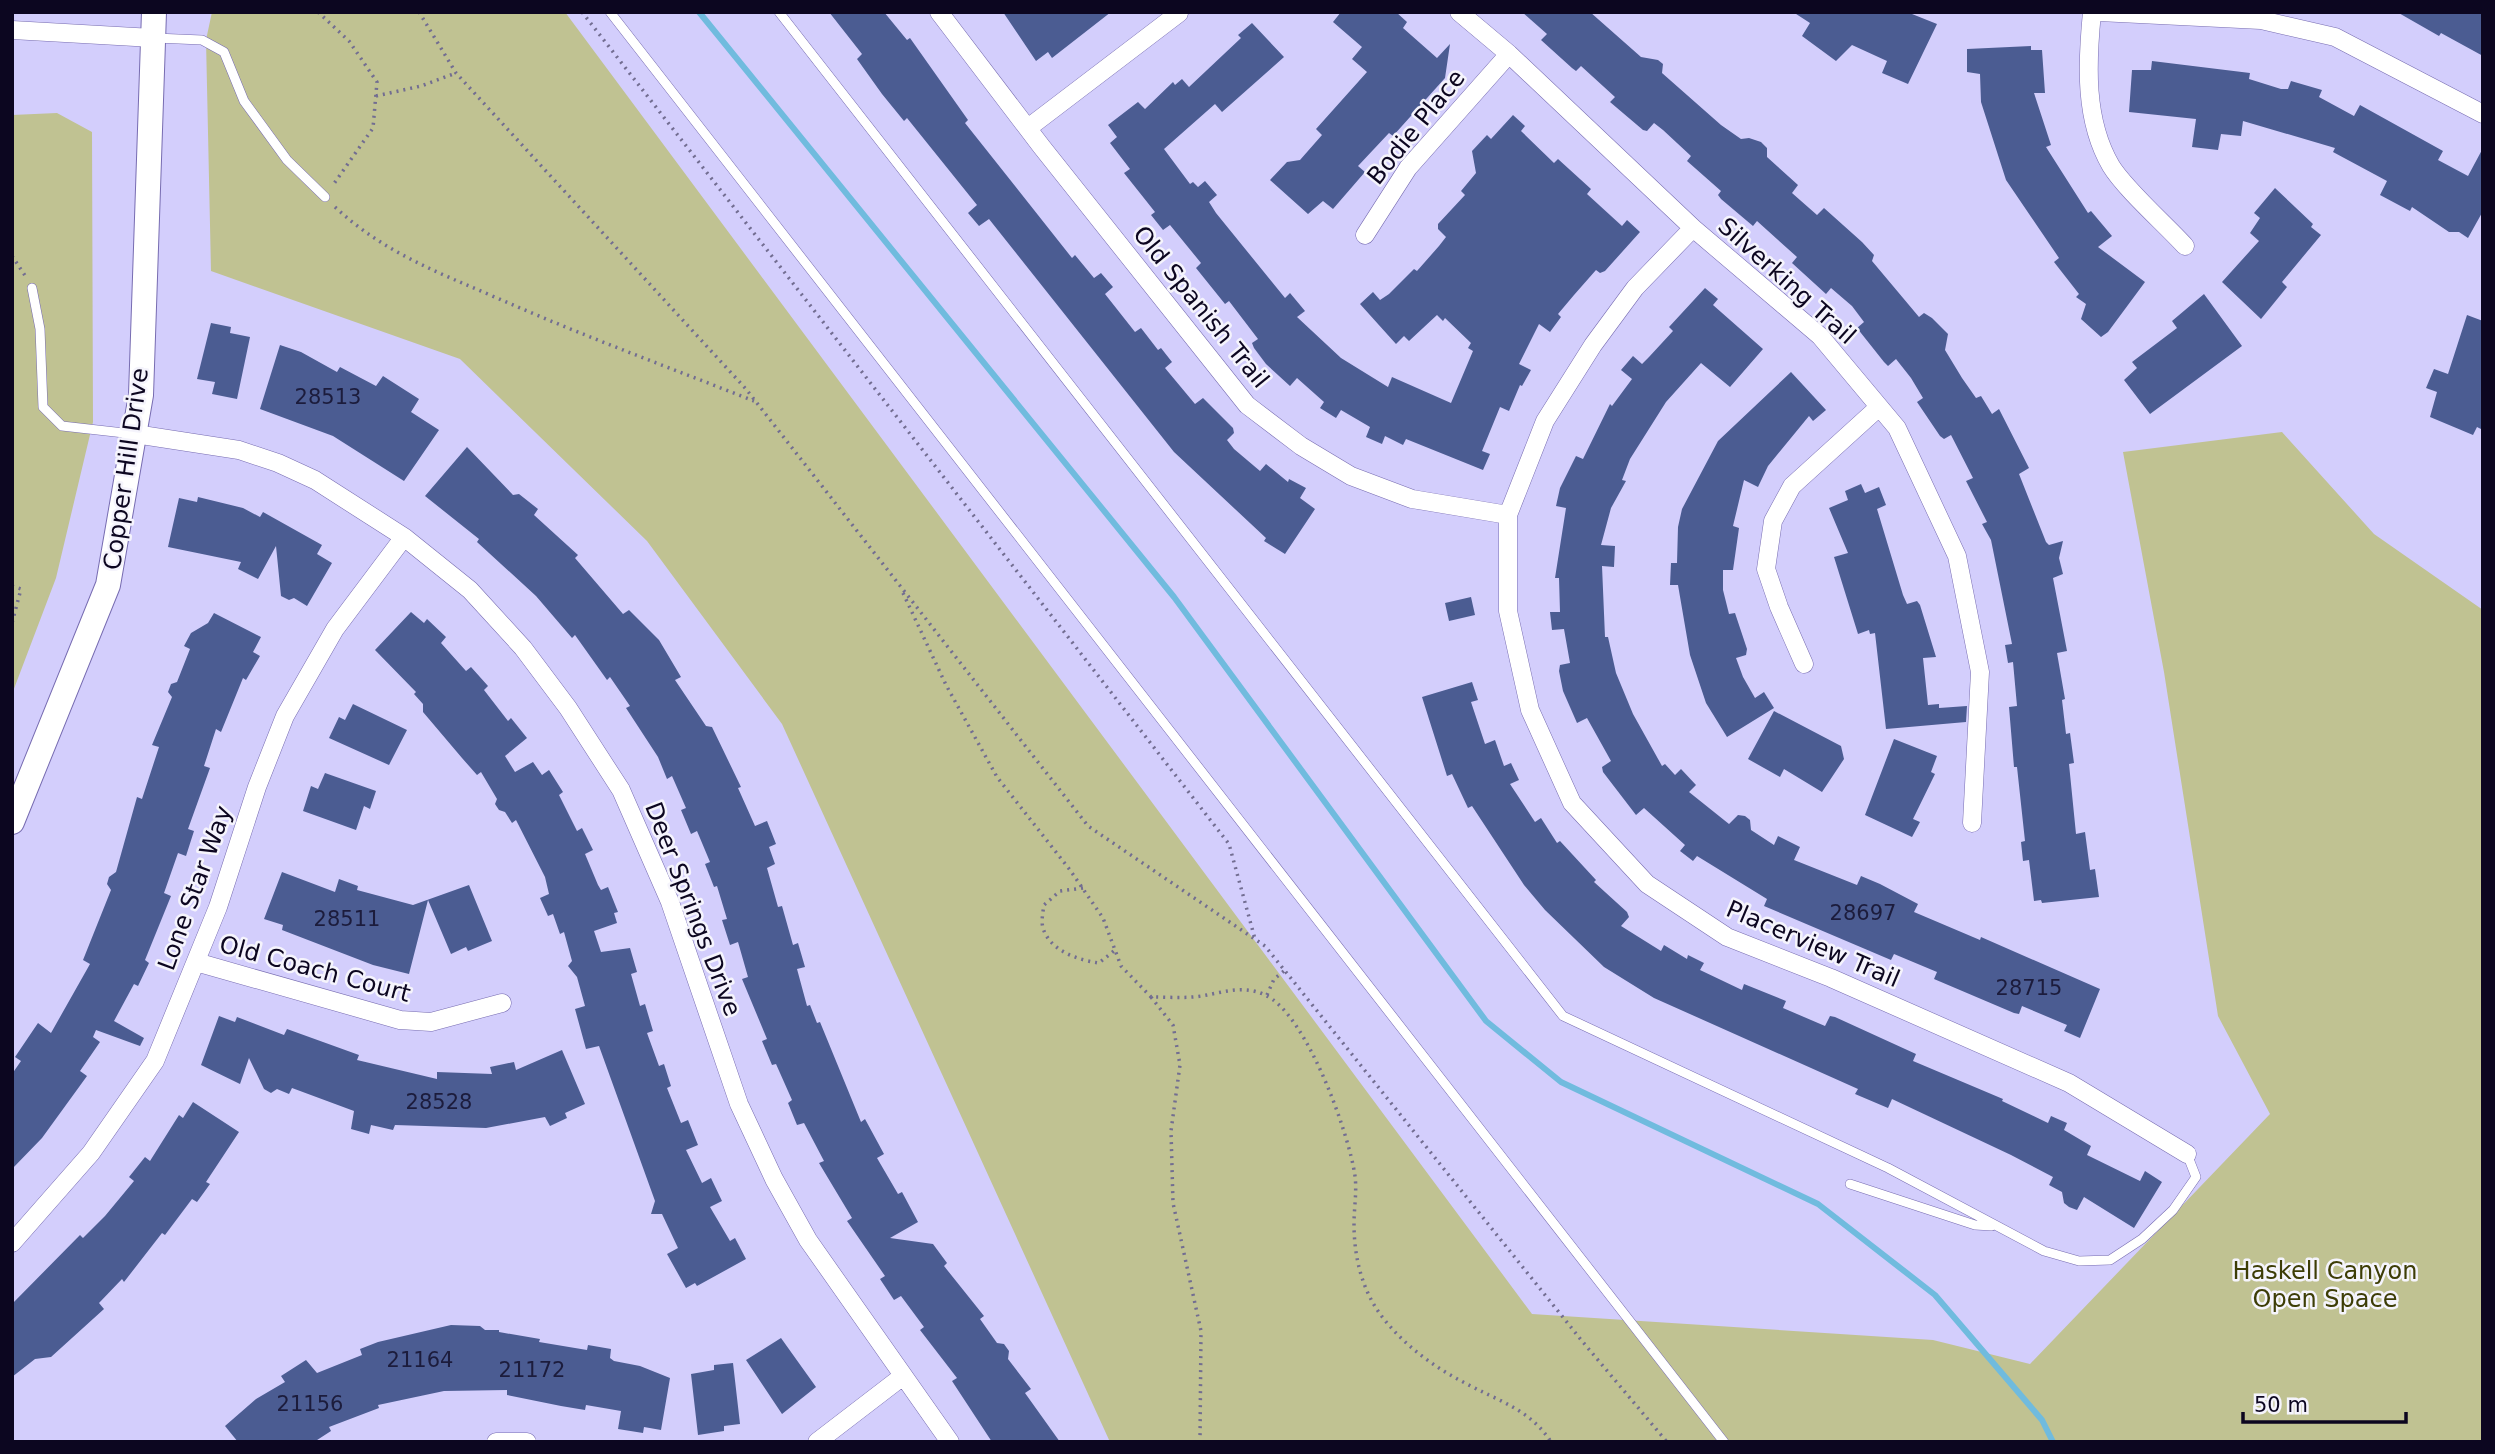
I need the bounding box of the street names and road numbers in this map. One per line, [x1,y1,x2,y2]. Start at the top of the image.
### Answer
street label: Bodie Place [1361,64,1471,190]
street label: Silverking Trail [1713,212,1861,350]
street label: Old Spanish Trail [1127,221,1275,393]
street label: Copper Hill Drive [98,366,154,572]
street label: Deer Springs Drive [639,798,747,1020]
street label: Lone Star Way [152,802,238,974]
street label: Placerview Trail [1722,895,1904,993]
street label: Old Coach Court [216,930,414,1008]

